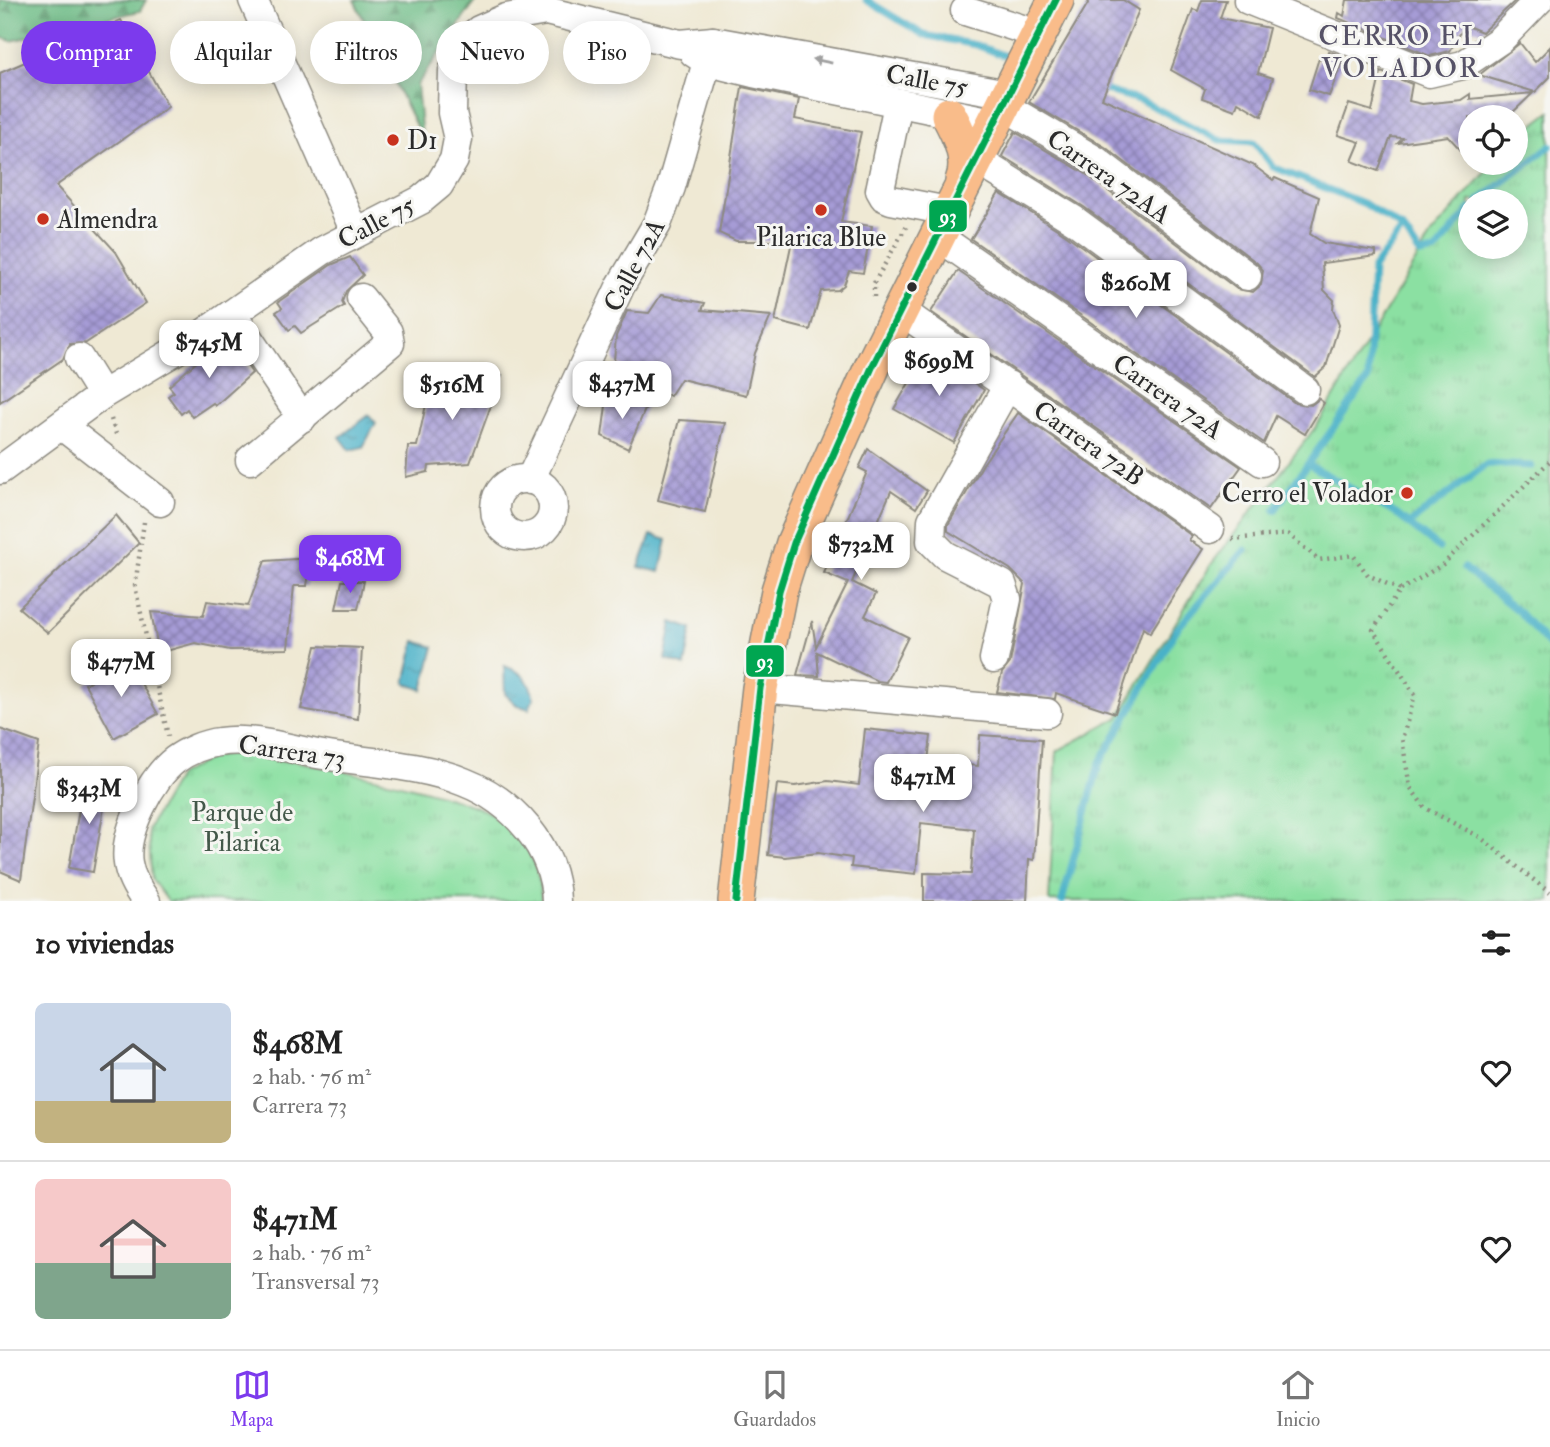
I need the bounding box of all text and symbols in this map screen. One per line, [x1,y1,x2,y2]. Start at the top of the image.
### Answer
district label: CERRO EL VOLADOR [1318,19,1484,86]
chip: Comprar [21,21,156,84]
chip: Alquilar [170,21,296,84]
chip: Filtros [310,21,422,84]
chip: Nuevo [436,21,549,84]
chip: Piso [563,21,651,84]
one-way arrow [811,55,833,66]
street label: Calle 75 [883,58,971,104]
map controls [1458,105,1528,259]
button: locate [1458,105,1528,175]
street label: Carrera 72AA [1040,122,1177,231]
place label: D1 [407,125,437,157]
marker: D1 [385,132,401,148]
street label: Calle 75 [333,189,421,256]
button: layers [1458,189,1528,259]
line badge: 93 [928,199,968,233]
marker: Pilarica Blue [813,202,829,218]
place label: Almendra [56,204,158,236]
text: 93 [937,205,957,229]
marker: Almendra [35,211,51,227]
street label: Calle 72A [597,213,673,317]
place label: Pilarica Blue [756,222,886,254]
pin: $260M [1087,260,1185,320]
text: $260M [1101,268,1171,297]
unlabelled marker [905,280,919,294]
pin: $745M [160,320,258,380]
text: $745M [175,328,243,357]
pin: $699M [890,338,988,398]
text: $699M [904,346,974,375]
street label: Carrera 72A [1106,347,1229,447]
pin: $516M [403,362,501,422]
pin: $437M [573,362,671,421]
text: $437M [588,369,656,398]
text: $516M [419,370,485,399]
street label: Carrera 72B [1027,394,1150,494]
place label: Cerro el Volador [1222,478,1393,510]
marker: Cerro el Volador [1399,485,1415,501]
pin: $732M [812,522,910,582]
text: $732M [828,530,894,559]
pin: $468M [301,536,399,595]
text: $468M [315,543,385,572]
pin: $477M [72,640,170,699]
line badge: 93 [745,644,785,678]
text: $477M [87,647,155,676]
text: 93 [754,650,774,674]
street label: Carrera 73 [236,729,347,775]
pin: $471M [874,754,972,814]
text: $471M [890,762,956,791]
pin: $343M [40,766,138,826]
text: $343M [56,774,122,803]
park label: Parque de Pilarica [191,797,293,859]
icon: filters [1477,924,1515,962]
text: 10 viviendas [35,925,174,962]
text: $468M [252,1025,343,1062]
icon: home [91,1031,175,1115]
icon: heart [1477,1054,1515,1092]
text: 2 hab. · 76 m² [252,1062,371,1091]
text: Carrera 73 [252,1091,347,1120]
text: $471M [252,1201,338,1238]
icon: home [91,1207,175,1291]
icon: heart [1477,1230,1515,1268]
text: 2 hab. · 76 m² [252,1238,371,1267]
text: Transversal 73 [252,1267,380,1296]
tab: Mapa [230,1366,273,1432]
tab: Guardados [733,1366,816,1432]
tab: Inicio [1276,1366,1320,1432]

